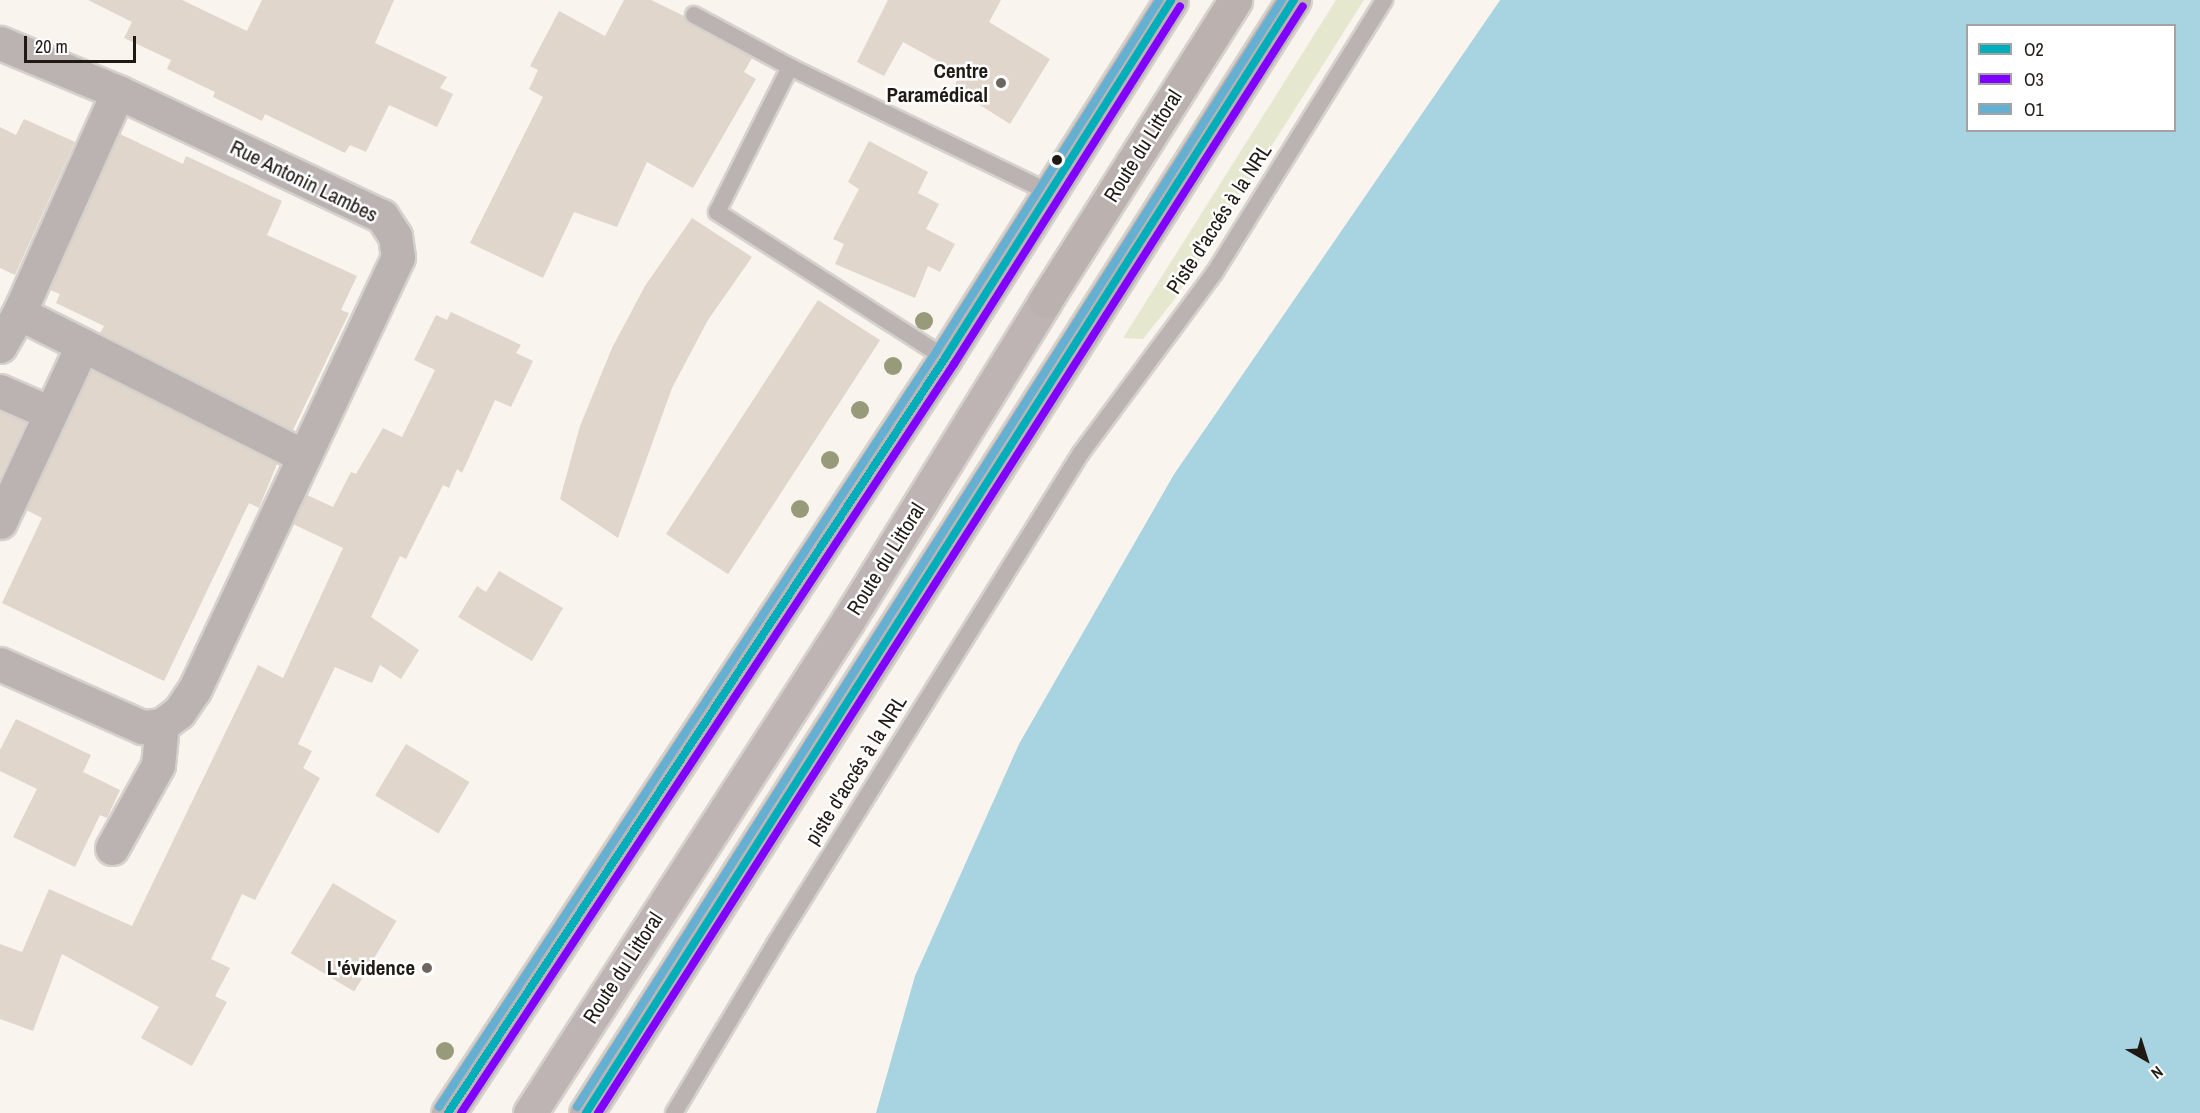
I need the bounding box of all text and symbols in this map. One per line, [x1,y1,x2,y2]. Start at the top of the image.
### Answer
scale bar [27,24,140,62]
legend [1966,24,2176,132]
text: 20 m [35,34,68,59]
text: O2 [2024,37,2044,62]
place label: Centre Paramédical [887,58,988,108]
text: O3 [2024,67,2044,92]
marker: Centre Paramédical [992,74,1010,92]
street label: Route du Littoral [1099,85,1187,207]
text: O1 [2024,97,2044,122]
street label: Rue Antonin Lambes [226,134,382,228]
street label: Piste d'accés à la NRL [1161,139,1277,299]
unlabelled marker [1051,154,1063,166]
street label: Route du Littoral [842,498,930,620]
street label: piste d'accés à la NRL [800,690,912,850]
street label: Route du Littoral [578,908,668,1028]
place label: L'évidence [327,955,415,981]
marker: L'évidence [420,961,434,975]
north arrow [2116,1029,2176,1089]
text: N [2147,1061,2168,1085]

